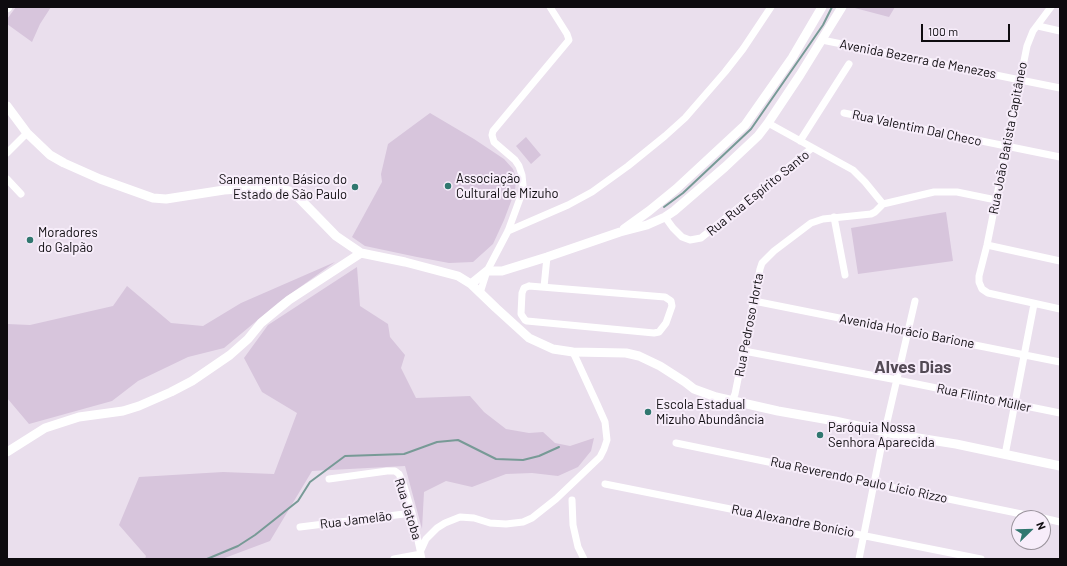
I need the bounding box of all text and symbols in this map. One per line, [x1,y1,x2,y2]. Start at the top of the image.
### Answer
scale bar [923,16,1012,42]
text: 100 m [928,24,958,38]
street label: Avenida Bezerra de Menezes [838,36,998,82]
street label: Rua João Batista Capitâneo [986,60,1030,216]
street label: Rua Valentim Dal Checo [851,107,983,149]
street label: Rua Rua Espírito Santo [704,147,812,239]
place label: Associação Cultural de Mizuho [456,171,558,202]
place label: Saneamento Básico do Estado de São Paulo [219,172,347,203]
marker: Associação Cultural de Mizuho [443,181,453,191]
marker: Saneamento Básico do Estado de São Paulo [350,182,360,192]
place label: Moradores do Galpão [38,225,98,256]
marker: Moradores do Galpão [25,235,35,245]
street label: Rua Pedroso Horta [731,272,767,378]
street label: Avenida Horácio Barione [838,310,976,352]
district label: Alves Dias [874,357,952,377]
street label: Rua Filinto Müller [935,380,1033,416]
place label: Escola Estadual Mizuho Abundância [656,397,764,428]
marker: Escola Estadual Mizuho Abundância [643,407,653,417]
place label: Paróquia Nossa Senhora Aparecida [828,420,935,451]
marker: Paróquia Nossa Senhora Aparecida [815,430,825,440]
street label: Rua Reverendo Paulo Lício Rizzo [769,454,949,506]
street label: Rua Jatoba [391,476,425,542]
street label: Rua Alexandre Bonício [730,501,856,541]
street label: Rua Jamelão [319,508,393,532]
north arrow [1011,510,1051,550]
text: N [1034,520,1049,531]

